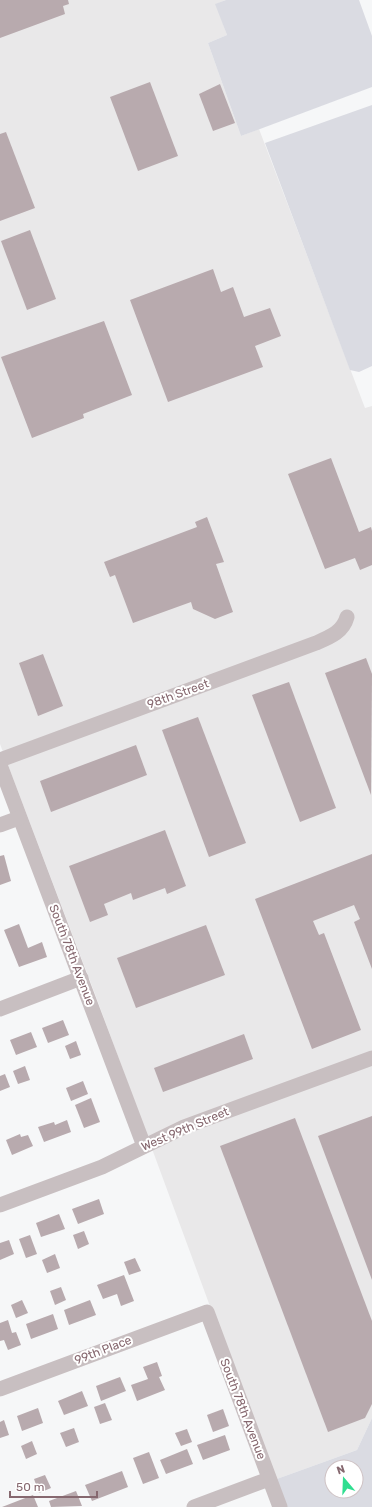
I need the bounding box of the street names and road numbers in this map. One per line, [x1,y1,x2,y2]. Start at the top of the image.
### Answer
street label: 98th Street [145,676,211,712]
street label: South 78th Avenue [46,903,98,1008]
street label: West 99th Street [139,1104,231,1154]
street label: 99th Place [73,1333,134,1367]
street label: South 78th Avenue [217,1357,269,1462]

